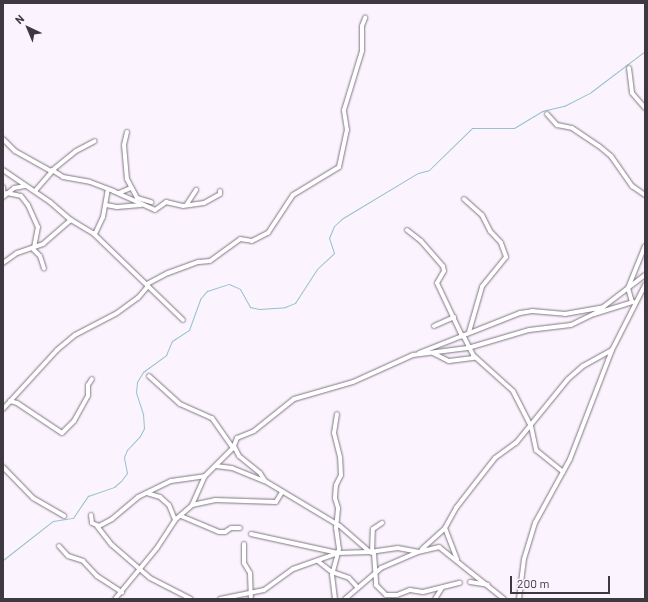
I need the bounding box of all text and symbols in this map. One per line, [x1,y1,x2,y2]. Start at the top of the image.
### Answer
north arrow [8,8,48,48]
text: N [12,12,26,26]
scale bar [512,568,612,594]
text: 200 m [517,576,549,590]

